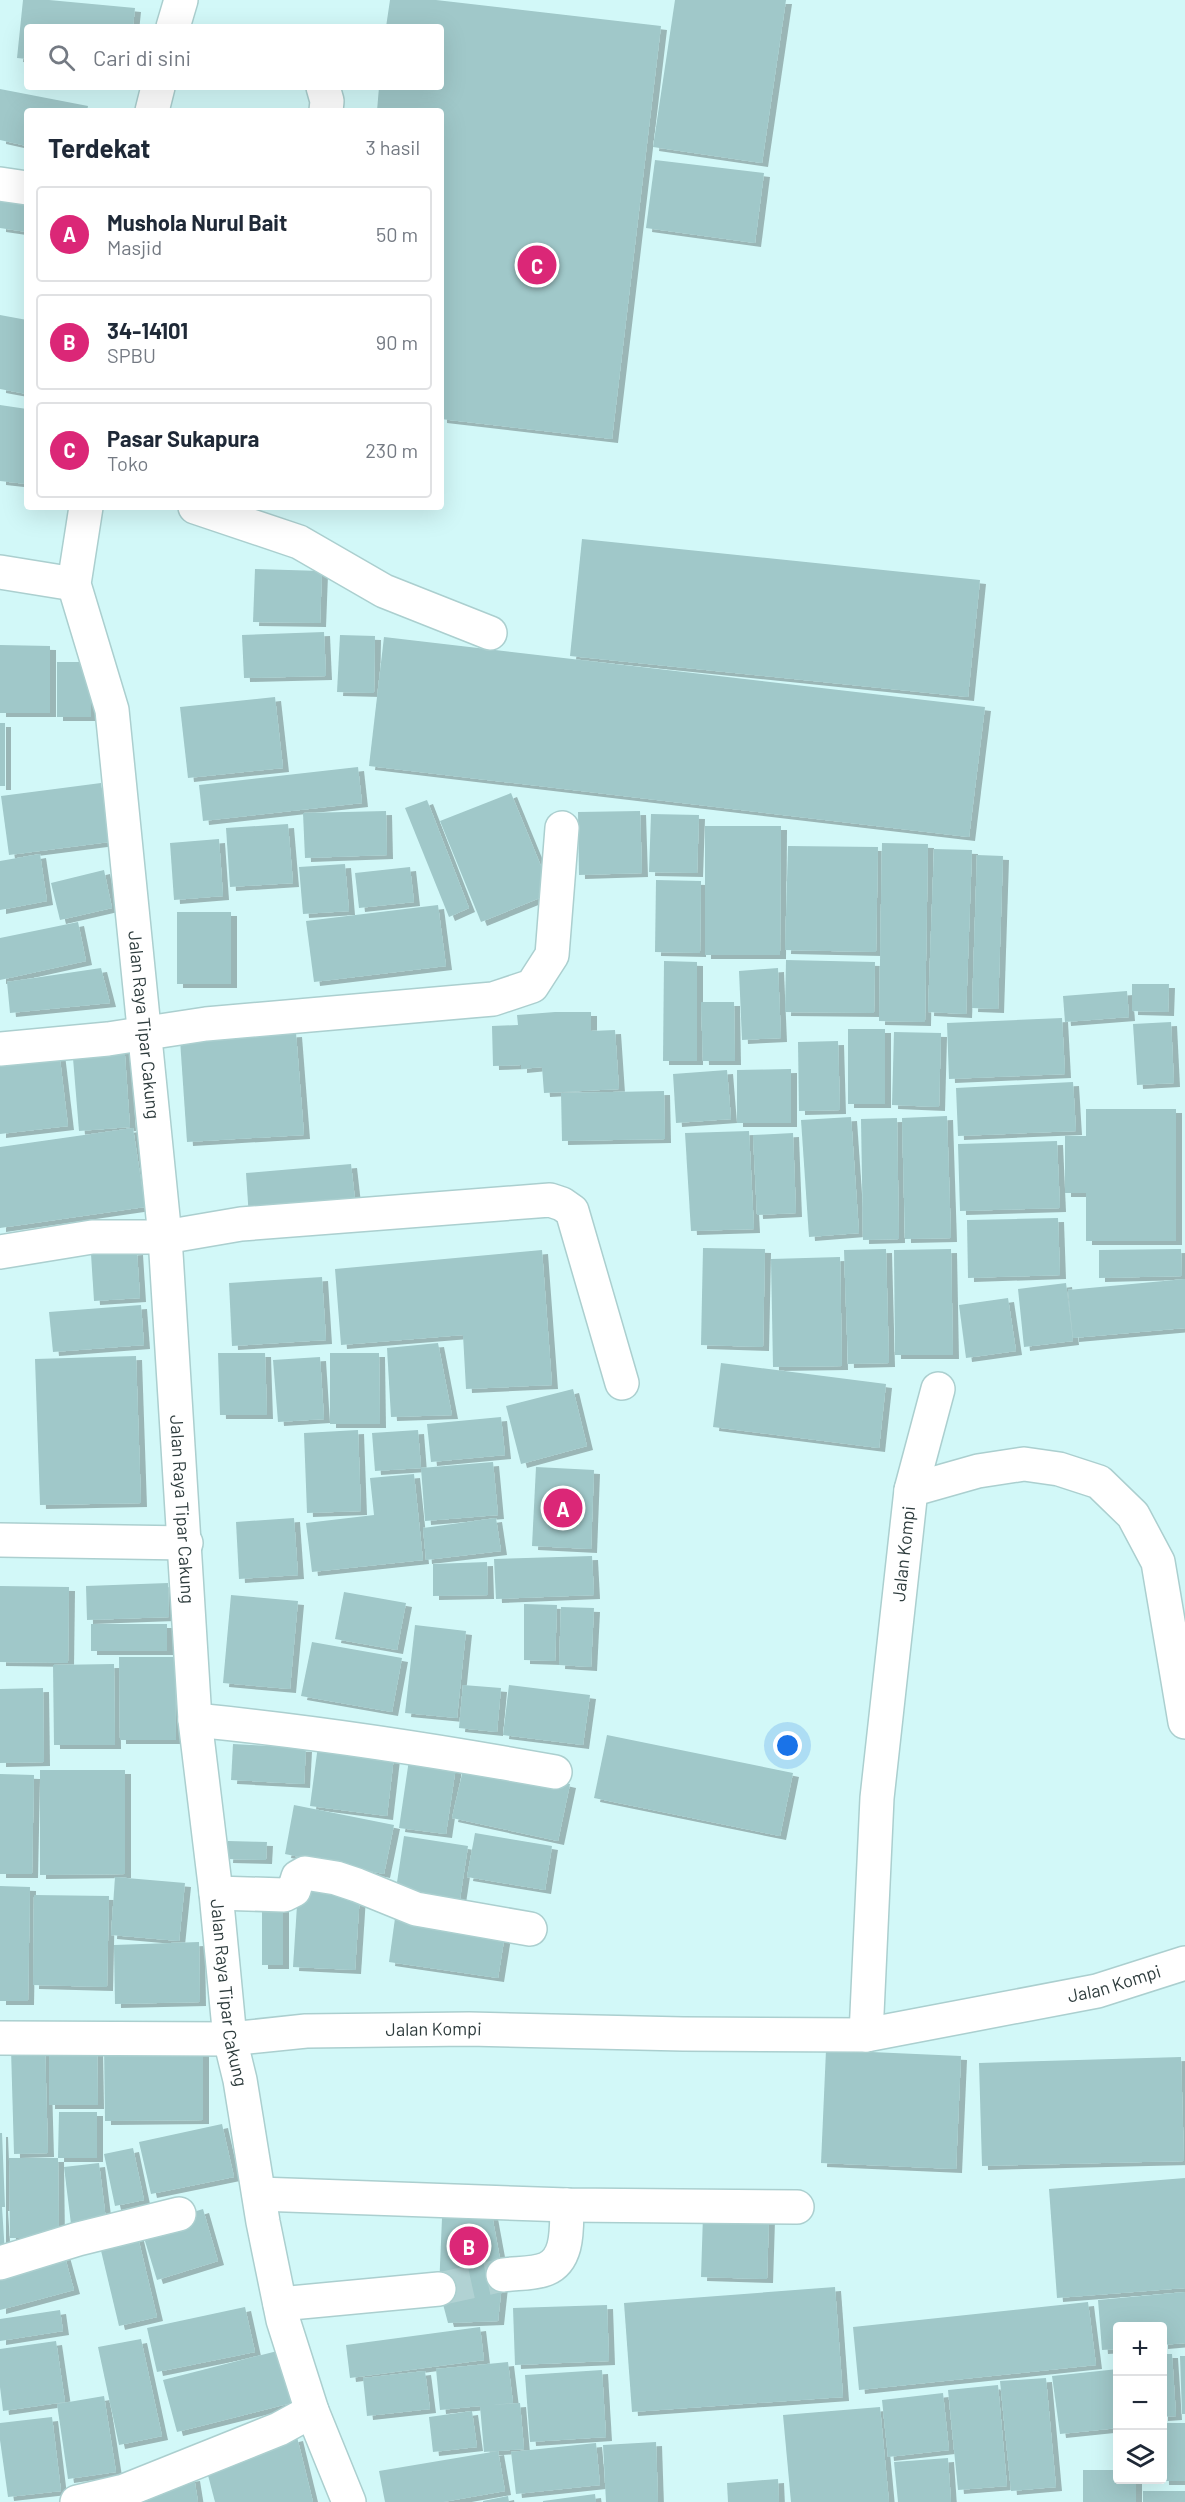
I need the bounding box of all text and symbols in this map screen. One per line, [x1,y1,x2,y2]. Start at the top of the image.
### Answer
search box [24,24,444,90]
icon: search [45,41,78,74]
text: Cari di sini [93,44,191,70]
text: Terdekat [48,132,150,163]
text: 3 hasil [365,135,420,159]
text: Mushola Nurul Bait [107,209,287,235]
text: A [63,222,76,246]
text: 50 m [376,222,418,246]
text: Masjid [107,235,162,259]
pin: C [518,242,556,288]
text: 34-14101 [107,317,188,343]
text: B [63,330,76,354]
text: 90 m [376,330,418,354]
text: SPBU [107,343,156,367]
text: Pasar Sukapura [107,425,259,451]
text: C [63,438,76,462]
text: 230 m [365,438,418,462]
text: Toko [107,451,148,475]
street label: Jalan Raya Tipar Cakung [124,930,165,1120]
street label: Jalan Raya Tipar Cakung [166,1414,200,1604]
pin: A [544,1486,582,1530]
street label: Jalan Kompi [887,1505,919,1603]
your location [773,1731,802,1760]
street label: Jalan Raya Tipar Cakung [207,1898,253,2088]
street label: Jalan Kompi [1066,1959,1163,2006]
street label: Jalan Kompi [385,2017,482,2040]
pin: B [450,2224,488,2268]
map controls [1113,2322,1167,2484]
button: + [1113,2322,1167,2376]
button: − [1113,2376,1167,2430]
button: layers [1113,2430,1167,2484]

